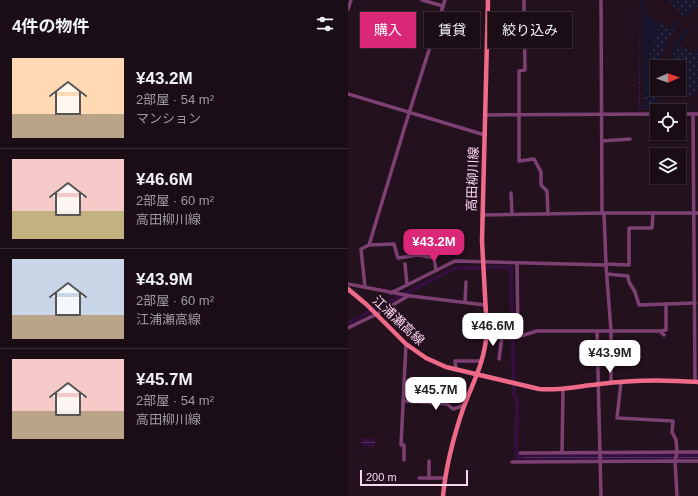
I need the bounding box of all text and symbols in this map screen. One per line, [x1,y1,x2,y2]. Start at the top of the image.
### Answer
chip: 購入 [360,12,416,48]
chip: 賃貸 [424,12,480,48]
chip: 絞り込み [488,12,572,48]
icon: filters [314,13,336,35]
text: 4件の物件 [12,17,89,36]
north arrow [650,60,686,96]
map controls [650,60,686,184]
text: ¥43.2M [136,69,193,88]
icon: home [44,74,92,122]
text: 2部屋 · 54 m² [136,92,214,107]
button: locate [650,104,686,140]
text: マンション [136,111,201,126]
street label: 高田柳川線 [464,146,481,212]
button: layers [650,148,686,184]
text: ¥46.6M [136,170,193,189]
icon: home [44,175,92,223]
text: 2部屋 · 60 m² [136,193,214,208]
text: 高田柳川線 [136,212,201,227]
pin: ¥43.2M [401,229,467,263]
text: ¥43.2M [412,234,456,249]
text: ¥43.9M [136,270,193,289]
icon: home [44,275,92,323]
text: 2部屋 · 60 m² [136,293,214,308]
street label: 江浦瀬高線 [370,293,428,348]
text: 江浦瀬高線 [136,312,201,327]
pin: ¥46.6M [460,313,526,347]
text: ¥46.6M [471,318,515,333]
pin: ¥43.9M [577,340,643,374]
text: ¥43.9M [588,345,632,360]
text: ¥45.7M [136,370,193,389]
icon: home [44,375,92,423]
pin: ¥45.7M [403,377,469,411]
text: ¥45.7M [414,382,458,397]
text: 2部屋 · 54 m² [136,393,214,408]
text: 高田柳川線 [136,412,201,427]
scale bar [360,468,468,487]
text: 200 m [366,471,397,483]

